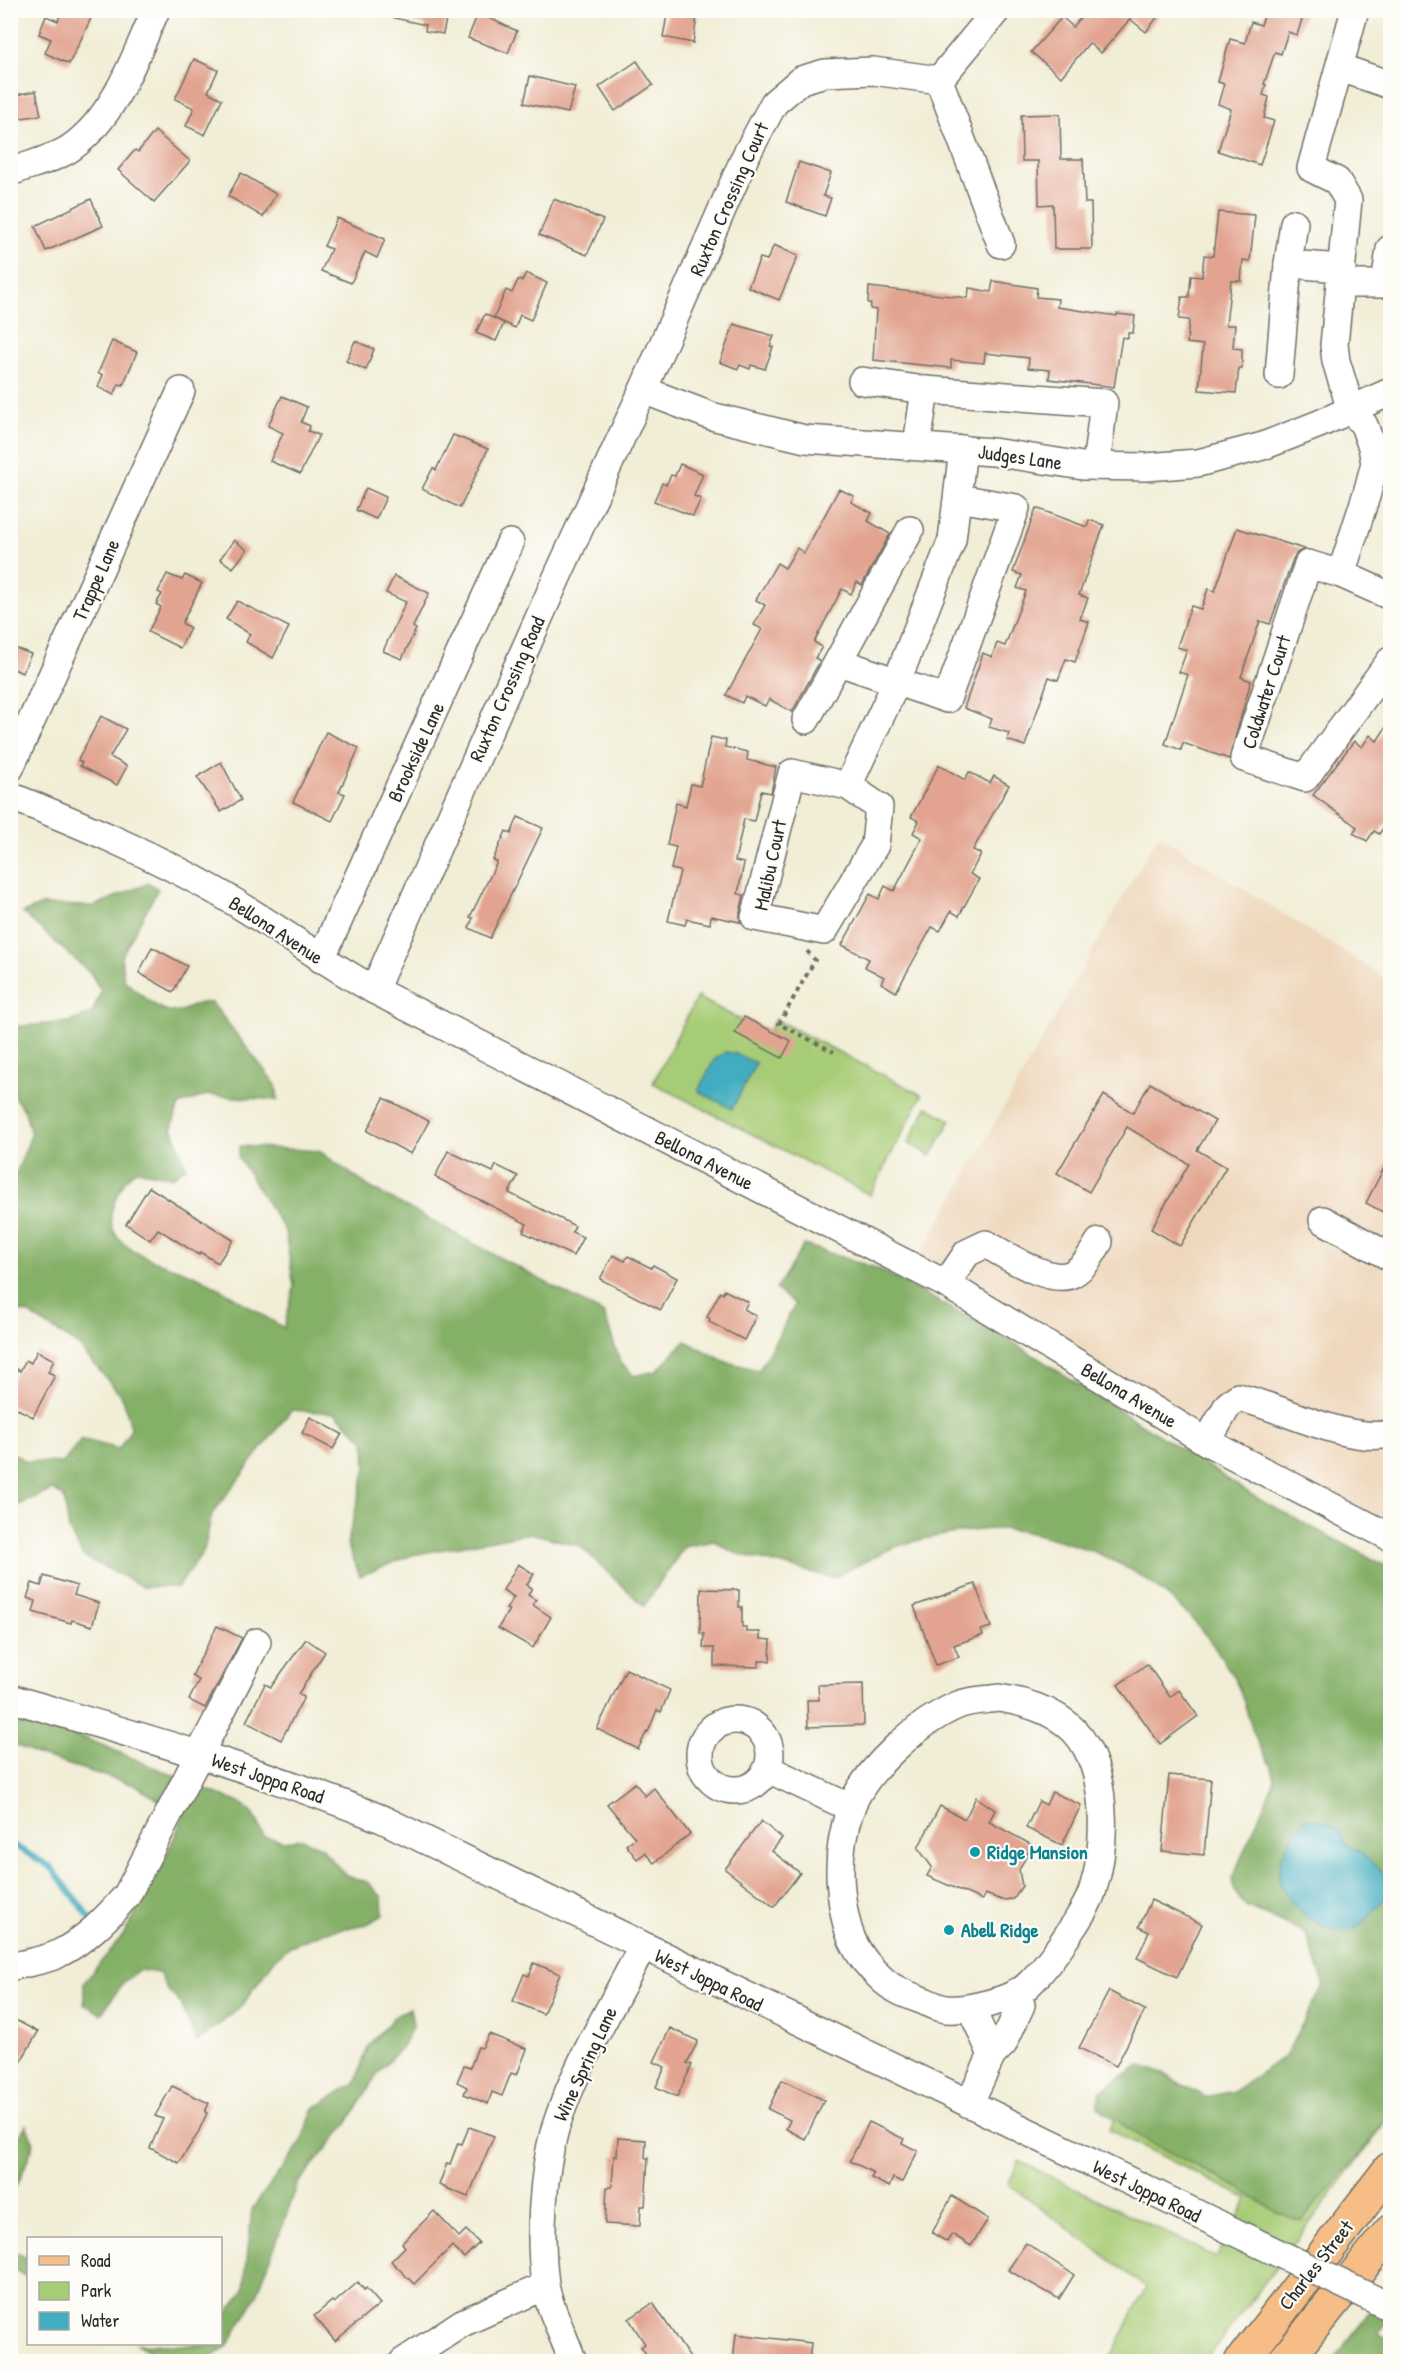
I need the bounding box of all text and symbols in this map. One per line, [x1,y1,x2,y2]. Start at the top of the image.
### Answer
street label: Ruxton Crossing Court [683,117,775,280]
street label: Judges Lane [976,437,1064,476]
street label: Trappe Lane [66,535,126,625]
street label: Ruxton Crossing Road [462,612,551,766]
street label: Coldwater Court [1234,631,1297,752]
street label: Brookside Lane [381,698,450,806]
street label: Malibu Court [747,816,793,913]
street label: Bellona Avenue [224,889,329,970]
street label: Bellona Avenue [650,1123,758,1196]
street label: Bellona Avenue [1076,1355,1182,1434]
street label: West Joppa Road [208,1746,328,1809]
place label: Ridge Mansion [987,1838,1088,1866]
marker: Ridge Mansion [968,1845,982,1859]
place label: Abell Ridge [961,1916,1038,1944]
marker: Abell Ridge [942,1923,956,1937]
street label: West Joppa Road [651,1942,768,2017]
street label: Wine Spring Lane [546,2002,623,2125]
street label: West Joppa Road [1089,2153,1206,2228]
street label: Charles Street [1272,2213,1360,2315]
legend [27,2237,222,2345]
text: Road [81,2248,111,2273]
text: Park [81,2278,112,2303]
text: Water [81,2308,119,2333]

